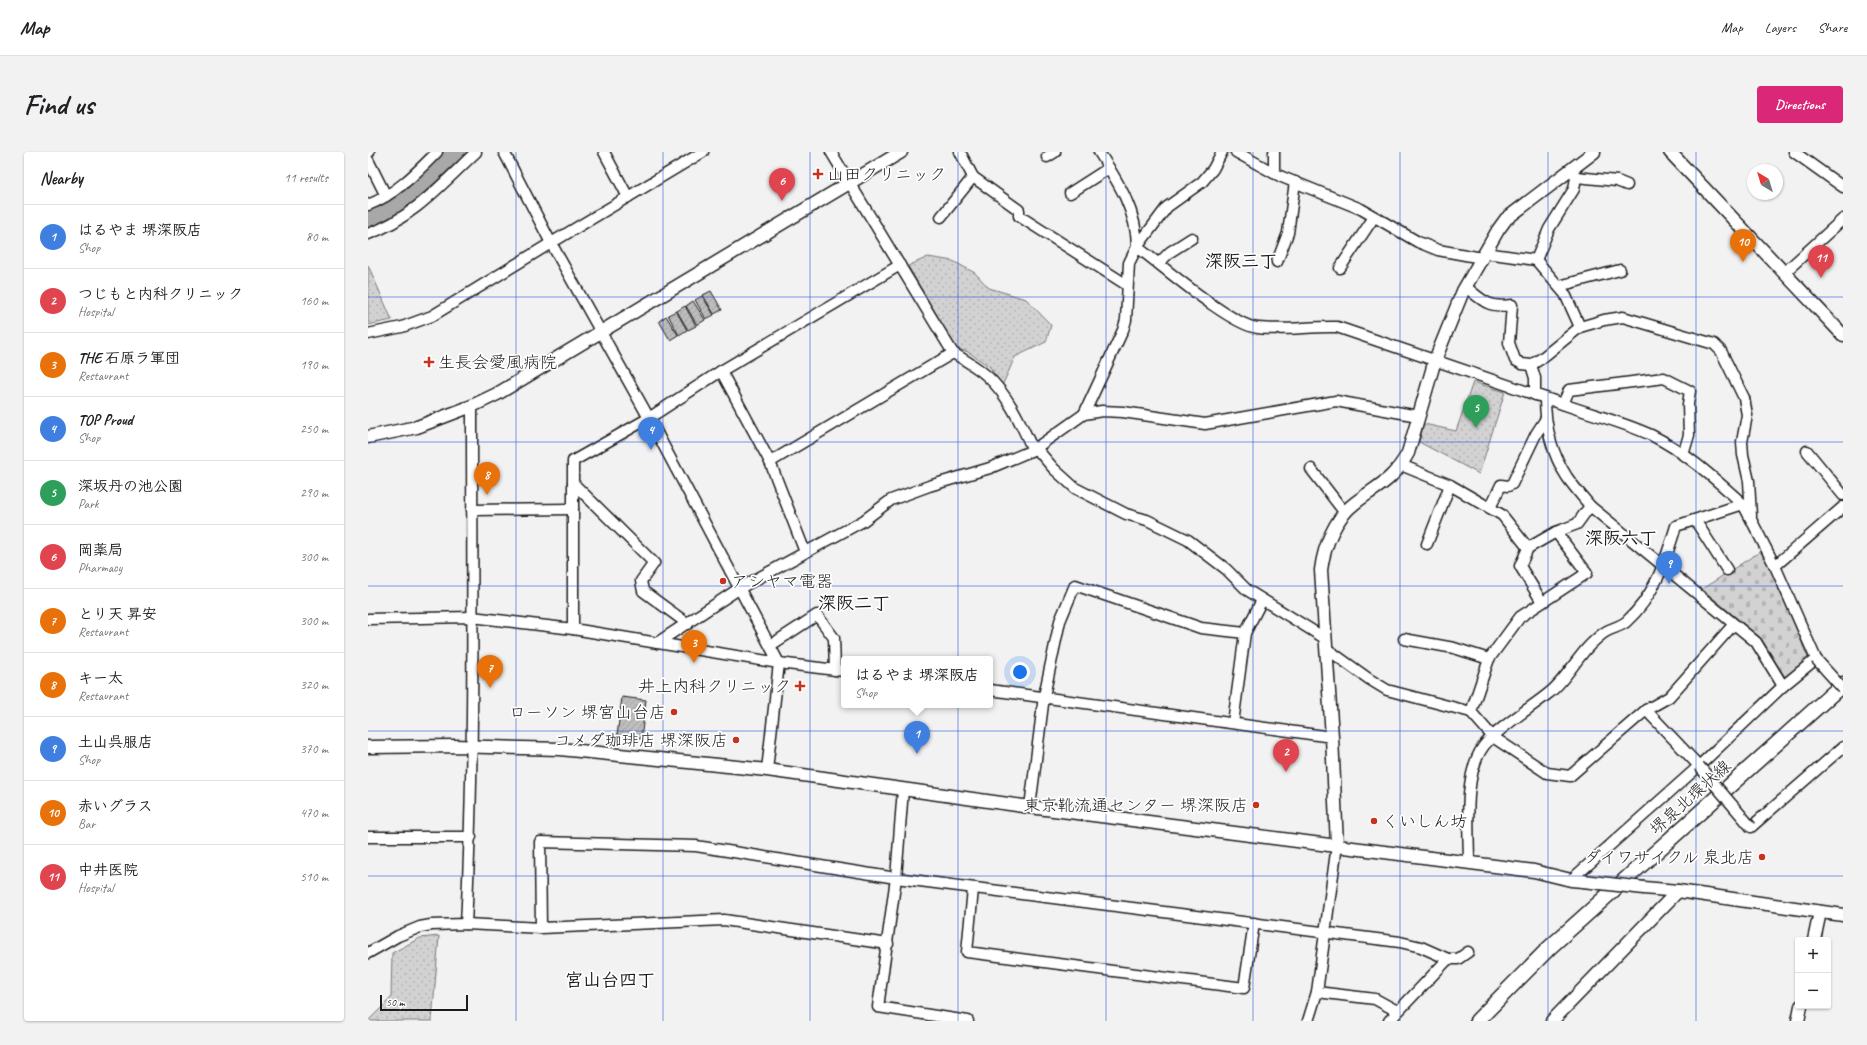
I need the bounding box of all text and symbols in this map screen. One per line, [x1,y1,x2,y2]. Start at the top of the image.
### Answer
text: Map [20,16,50,40]
text: Map [1721,19,1743,36]
text: Layers [1765,19,1796,36]
text: Share [1818,19,1847,36]
button: Directions [1757,86,1843,123]
text: Find us [24,87,94,122]
place label: 山田クリニック [827,164,946,185]
north arrow [1747,164,1783,200]
text: Nearby [40,168,83,189]
pin: 6 [769,168,795,201]
marker: 山田クリニック [812,168,824,180]
text: 11 results [284,170,328,186]
text: はるやま 堺深阪店 [78,221,202,240]
text: 1 [50,229,56,245]
text: 80 m [306,229,328,245]
pin: 10 [1730,229,1756,262]
text: Shop [78,240,100,256]
pin: 11 [1808,245,1834,278]
district label: 深阪三丁 [1205,250,1277,272]
text: つじもと内科クリニック [78,285,243,304]
text: 2 [50,293,56,309]
text: 160 m [300,293,328,309]
text: Hospital [78,304,114,320]
text: THE 石原ラ軍団 [78,349,180,368]
place label: 生長会愛風病院 [438,352,557,373]
marker: 生長会愛風病院 [423,356,435,368]
text: 3 [50,357,56,373]
text: 190 m [300,357,328,373]
text: Restaurant [78,368,128,384]
pin: 5 [1463,395,1489,428]
text: TOP Proud [78,411,133,430]
pin: 4 [638,417,664,450]
text: 4 [50,421,56,437]
text: 250 m [300,421,328,437]
text: Shop [78,430,100,446]
pin: 8 [474,462,500,495]
text: 深坂丹の池公園 [78,477,183,496]
text: 5 [50,485,56,501]
text: 290 m [300,485,328,501]
text: Park [78,496,99,512]
district label: 深阪六丁 [1585,527,1657,549]
text: 岡薬局 [78,541,123,560]
text: 6 [50,549,56,565]
text: 300 m [300,549,328,565]
pin: 9 [1656,551,1682,584]
text: Pharmacy [78,560,122,576]
place label: アシヤマ電器 [731,571,833,592]
marker: アシヤマ電器 [718,576,728,586]
district label: 深阪二丁 [818,592,890,614]
text: とり天 昇安 [78,605,157,624]
text: 7 [50,613,56,629]
text: 300 m [300,613,328,629]
text: Restaurant [78,624,128,640]
pin: 3 [681,630,707,663]
pin: 7 [477,655,503,688]
popup [841,656,993,708]
your location [1010,662,1030,682]
text: はるやま 堺深阪店 [855,666,979,685]
text: キー太 [78,669,123,688]
place label: 井上内科クリニック [638,676,791,697]
text: 8 [50,677,56,693]
text: 320 m [300,677,328,693]
marker: 井上内科クリニック [794,680,806,692]
text: Shop [855,685,877,701]
text: Restaurant [78,688,128,704]
place label: ローソン 堺宮山台店 [509,702,666,723]
marker: ローソン 堺宮山台店 [669,707,679,717]
pin: 1 [904,721,930,754]
place label: コメダ珈琲店 堺深阪店 [554,730,728,751]
text: 土山呉服店 [78,733,153,752]
marker: コメダ珈琲店 堺深阪店 [731,735,741,745]
pin: 2 [1273,739,1299,772]
text: 9 [50,741,56,757]
text: 370 m [300,741,328,757]
text: Shop [78,752,100,768]
street label: 堺泉北環状線 [1645,755,1735,839]
place label: 東京靴流通センター 堺深阪店 [1024,795,1248,816]
text: 赤いグラス [78,797,152,816]
marker: 東京靴流通センター 堺深阪店 [1251,800,1261,810]
text: 10 [47,805,59,821]
text: 470 m [300,805,328,821]
place label: くいしん坊 [1382,811,1467,832]
text: Bar [78,816,95,832]
marker: くいしん坊 [1369,816,1379,826]
place label: ダイワサイクル 泉北店 [1584,847,1754,868]
marker: ダイワサイクル 泉北店 [1757,852,1767,862]
text: 中井医院 [78,861,138,880]
text: 11 [47,869,59,885]
text: 510 m [300,869,328,885]
text: Hospital [78,880,114,896]
map controls [1795,937,1831,1009]
button: + [1795,937,1831,973]
district label: 宮山台四丁 [565,969,655,991]
button: − [1795,973,1831,1009]
scale bar [380,993,468,1012]
text: 50 m [386,995,405,1009]

